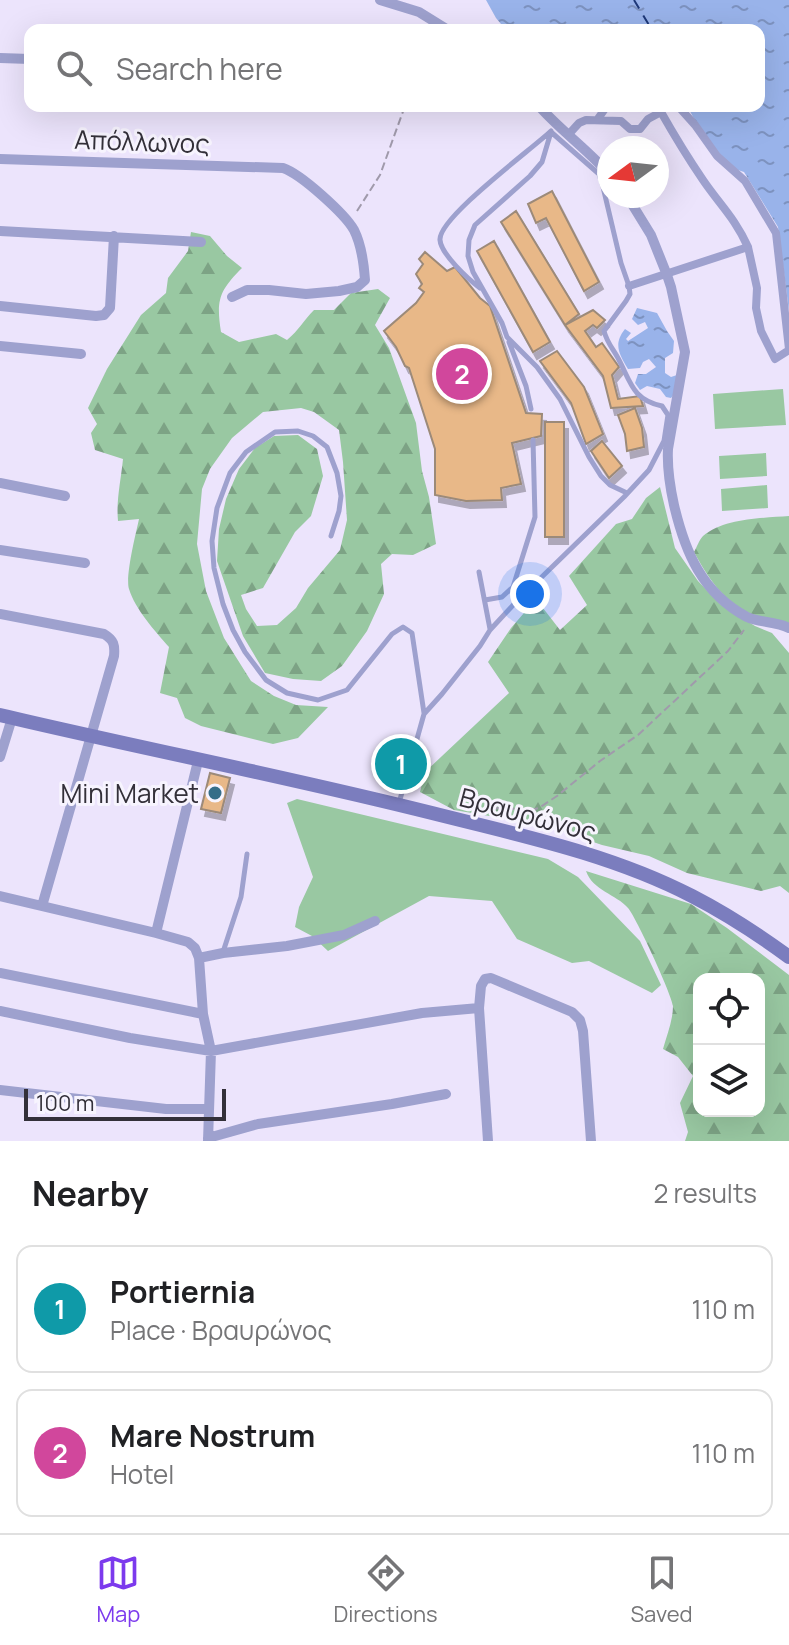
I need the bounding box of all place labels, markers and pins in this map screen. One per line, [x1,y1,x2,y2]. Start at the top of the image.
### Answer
pin: 2 [436,344,488,404]
pin: 1 [375,734,427,794]
place label: Mini Market [60,775,199,811]
marker: Mini Market [206,784,224,802]

